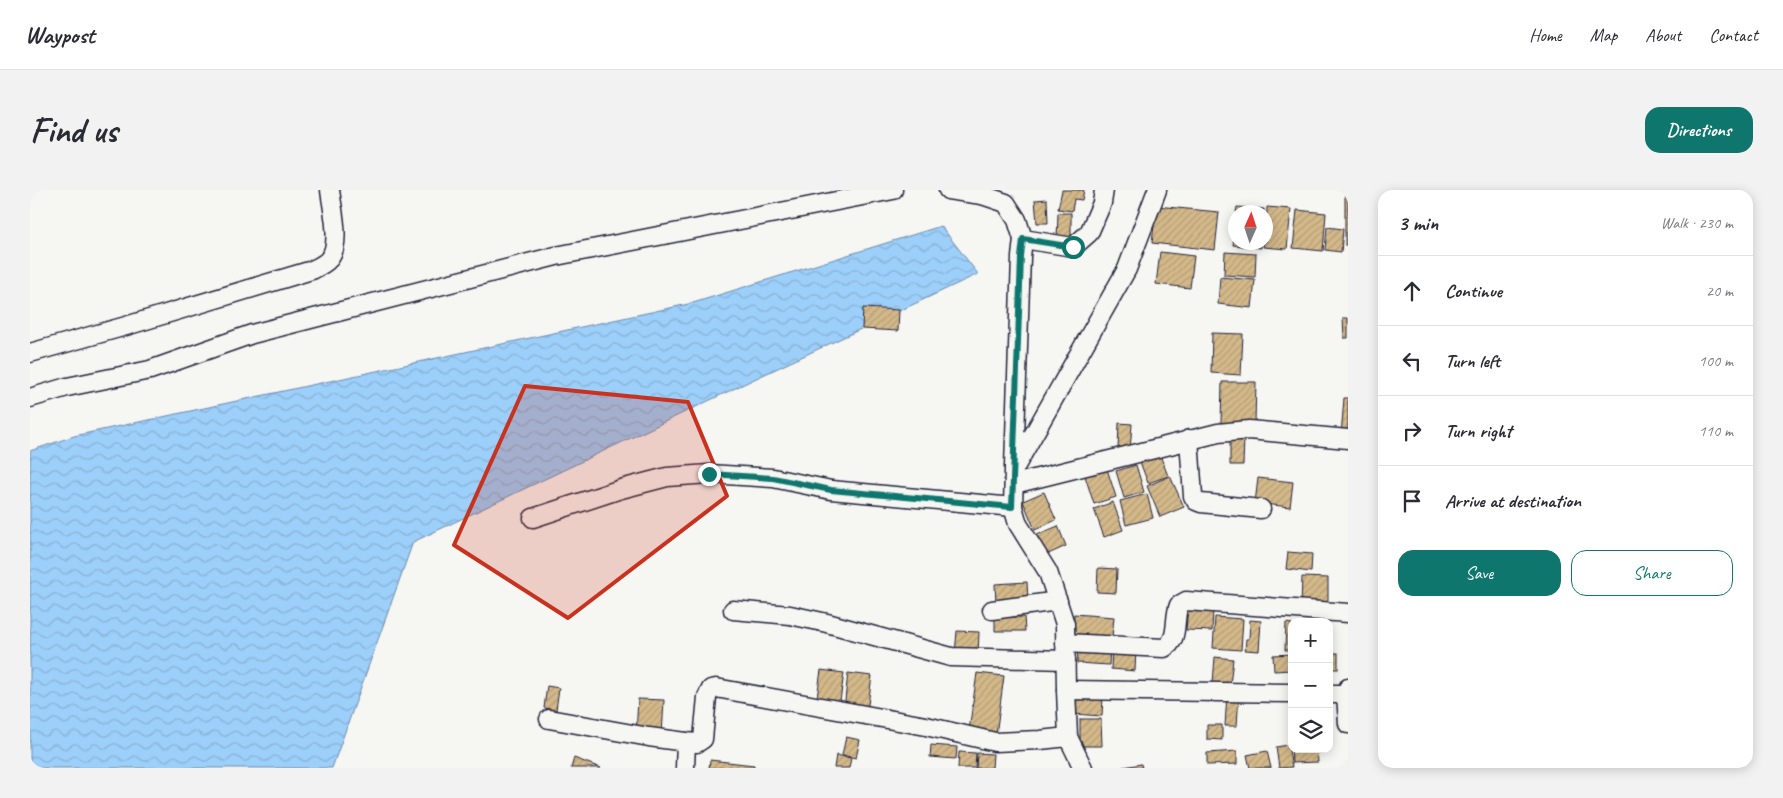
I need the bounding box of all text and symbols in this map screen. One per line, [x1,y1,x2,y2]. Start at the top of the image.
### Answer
text: Waypost [25,20,95,50]
text: Home [1529,24,1562,46]
text: Map [1590,24,1617,46]
text: About [1645,24,1681,46]
text: Contact [1709,24,1758,46]
button: Directions [1645,107,1753,153]
text: Find us [30,108,117,153]
north arrow [1228,205,1273,250]
text: 3 min [1398,210,1438,236]
text: Walk · 230 m [1661,213,1733,233]
route start [1062,236,1085,259]
icon: ahead [1398,277,1426,305]
text: Continue [1445,279,1502,303]
text: 20 m [1706,281,1733,301]
icon: left [1398,347,1426,375]
text: Turn left [1445,349,1500,373]
text: 100 m [1699,351,1733,371]
icon: right [1398,417,1426,445]
text: Turn right [1445,419,1512,443]
text: 110 m [1699,421,1733,441]
route end [698,463,721,486]
icon: arrive [1398,487,1426,515]
text: Arrive at destination [1445,489,1581,513]
button: Save [1398,550,1561,596]
button: Share [1571,550,1733,596]
map controls [1288,618,1333,753]
button: + [1288,618,1333,663]
button: − [1288,663,1333,708]
button: layers [1288,708,1333,753]

